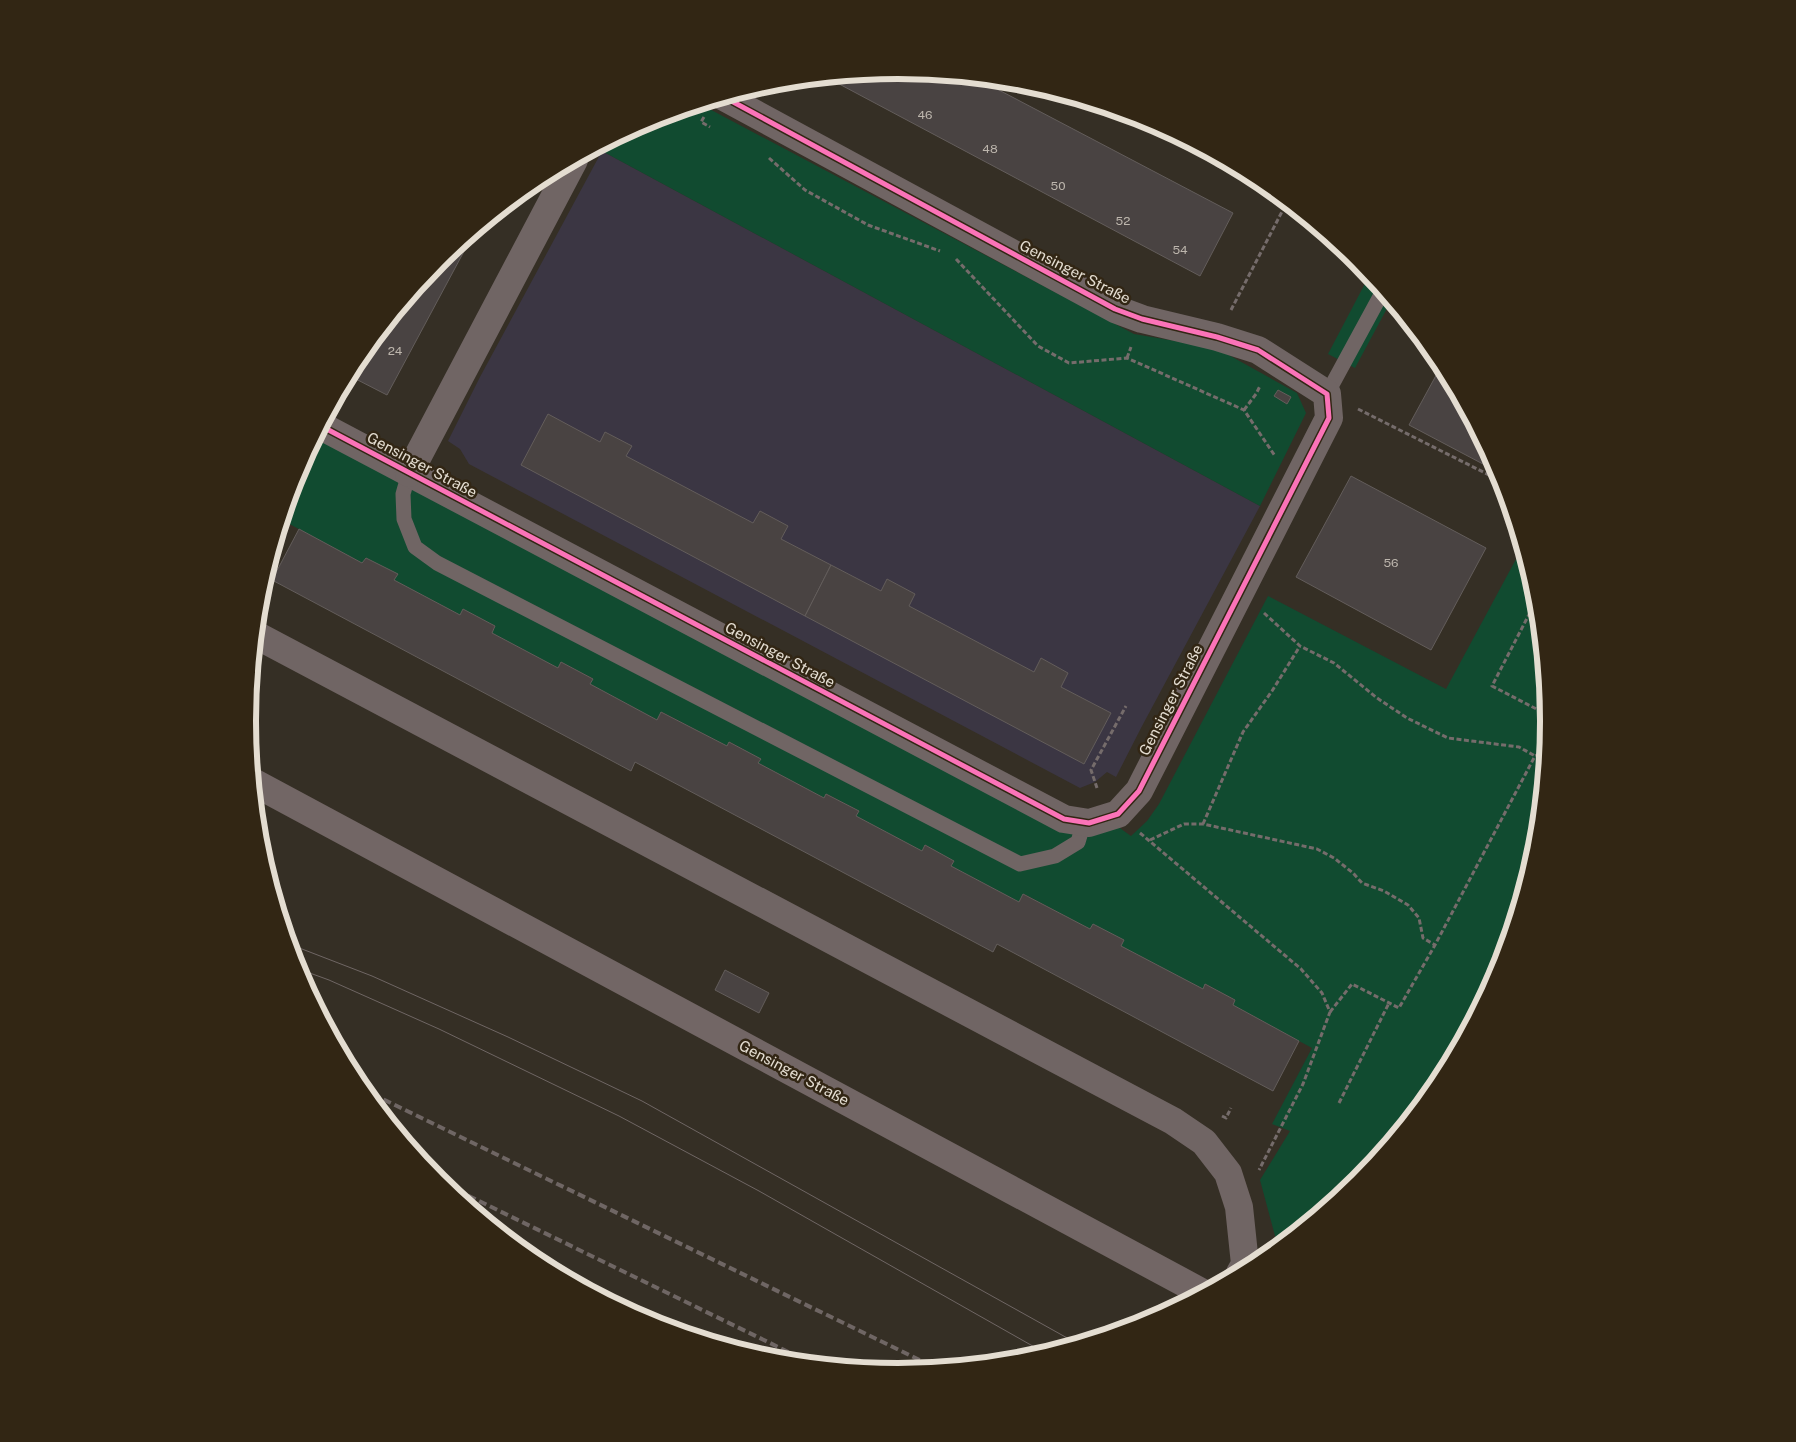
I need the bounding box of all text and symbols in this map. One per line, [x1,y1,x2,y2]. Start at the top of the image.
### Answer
house number: 46 [917,108,933,122]
house number: 48 [982,142,998,156]
house number: 50 [1050,179,1066,193]
house number: 52 [1116,214,1130,228]
street label: Gensinger Straße [1017,236,1133,307]
house number: 54 [1172,243,1188,257]
house number: 24 [388,344,403,358]
street label: Gensinger Straße [364,428,480,501]
house number: 56 [1383,556,1399,570]
street label: Gensinger Straße [722,618,838,691]
street label: Gensinger Straße [1135,642,1206,758]
street label: Gensinger Straße [736,1036,852,1109]

